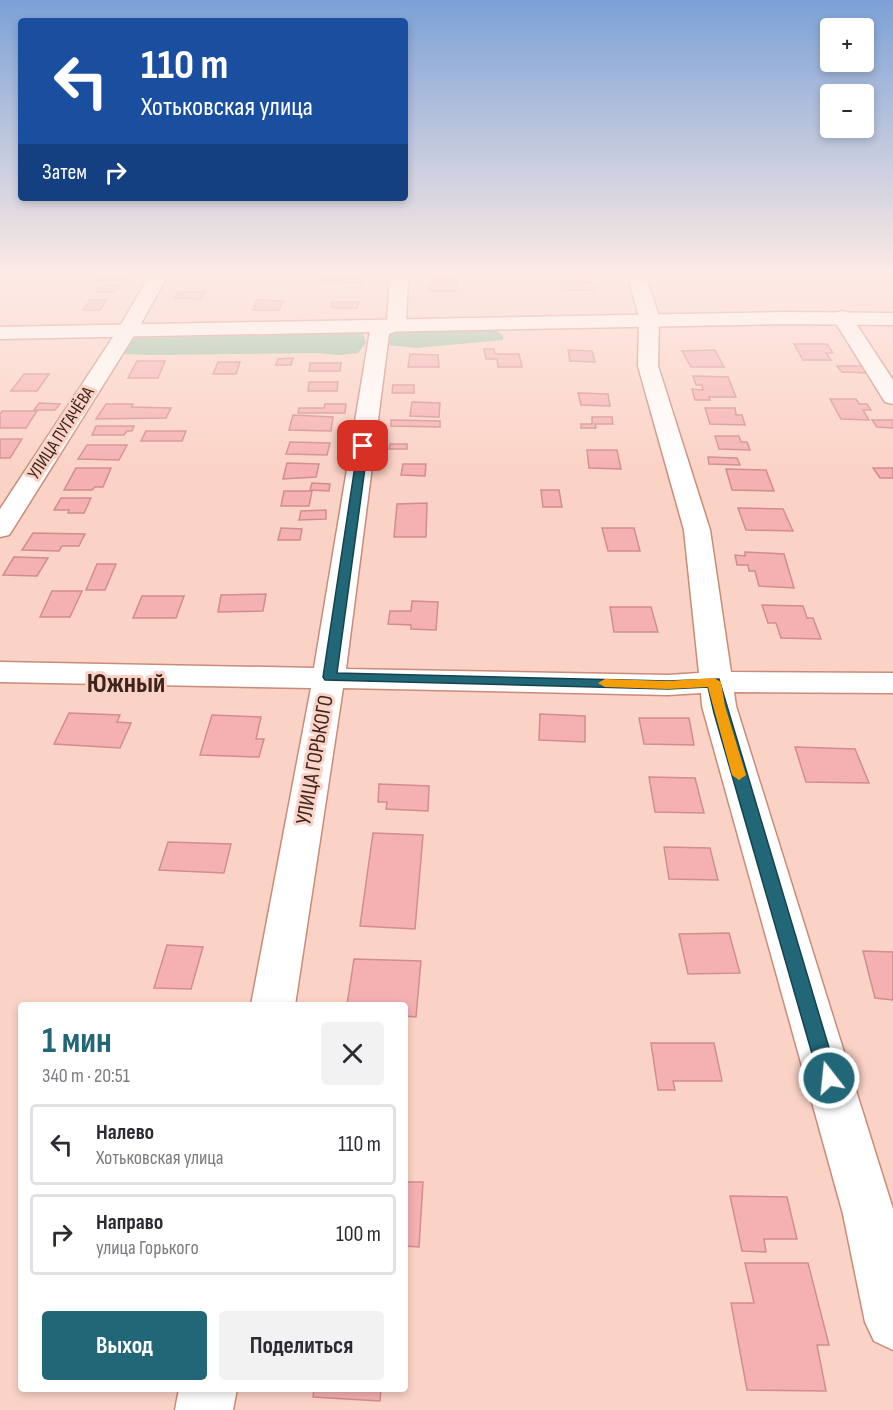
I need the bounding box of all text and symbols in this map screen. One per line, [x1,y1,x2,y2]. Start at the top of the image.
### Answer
map controls [820,18,874,138]
button: + [820,18,874,72]
text: 110 m [141,40,228,91]
icon: left [42,42,120,120]
button: − [820,84,874,138]
text: Хотьковская улица [141,91,313,123]
icon: right [99,156,132,189]
text: Затем [42,159,87,186]
street label: УЛИЦА ПУГАЧЁВА [23,383,99,483]
pin [337,420,388,471]
icon: arrive [346,429,379,462]
district label: Южный [87,667,165,700]
street label: УЛИЦА ГОРЬКОГО [290,693,340,827]
text: 1 мин [42,1020,112,1063]
button: close [321,1022,384,1085]
position arrow [797,1046,861,1110]
text: 340 m · 20:51 [42,1064,130,1088]
text: Налево [96,1119,154,1146]
icon: left [45,1128,78,1161]
text: 110 m [338,1131,381,1158]
text: Хотьковская улица [96,1146,223,1170]
text: Направо [96,1209,163,1236]
icon: right [45,1218,78,1251]
text: 100 m [336,1221,381,1248]
text: улица Горького [96,1236,199,1260]
button: Выход [42,1311,207,1380]
button: Поделиться [219,1311,384,1380]

